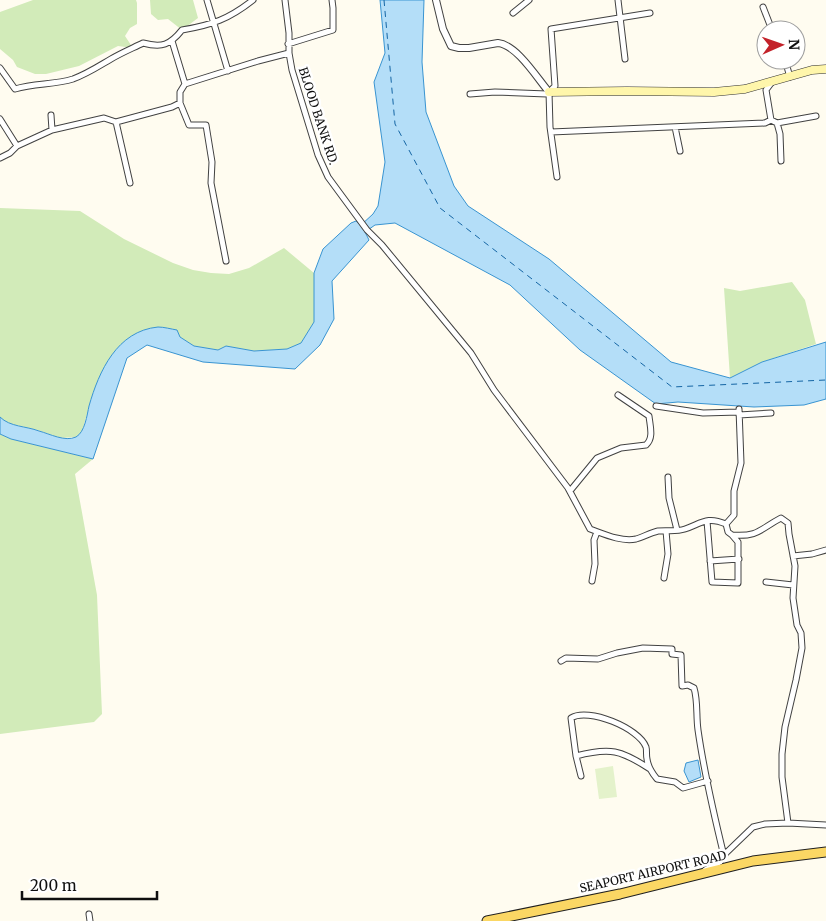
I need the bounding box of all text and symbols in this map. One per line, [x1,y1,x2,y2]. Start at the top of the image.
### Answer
north arrow [756,20,806,70]
text: N [785,39,803,50]
street label: BLOOD BANK RD. [296,65,341,167]
street label: SEAPORT AIRPORT ROAD [578,847,728,896]
scale bar [22,868,158,900]
text: 200 m [30,876,77,895]

